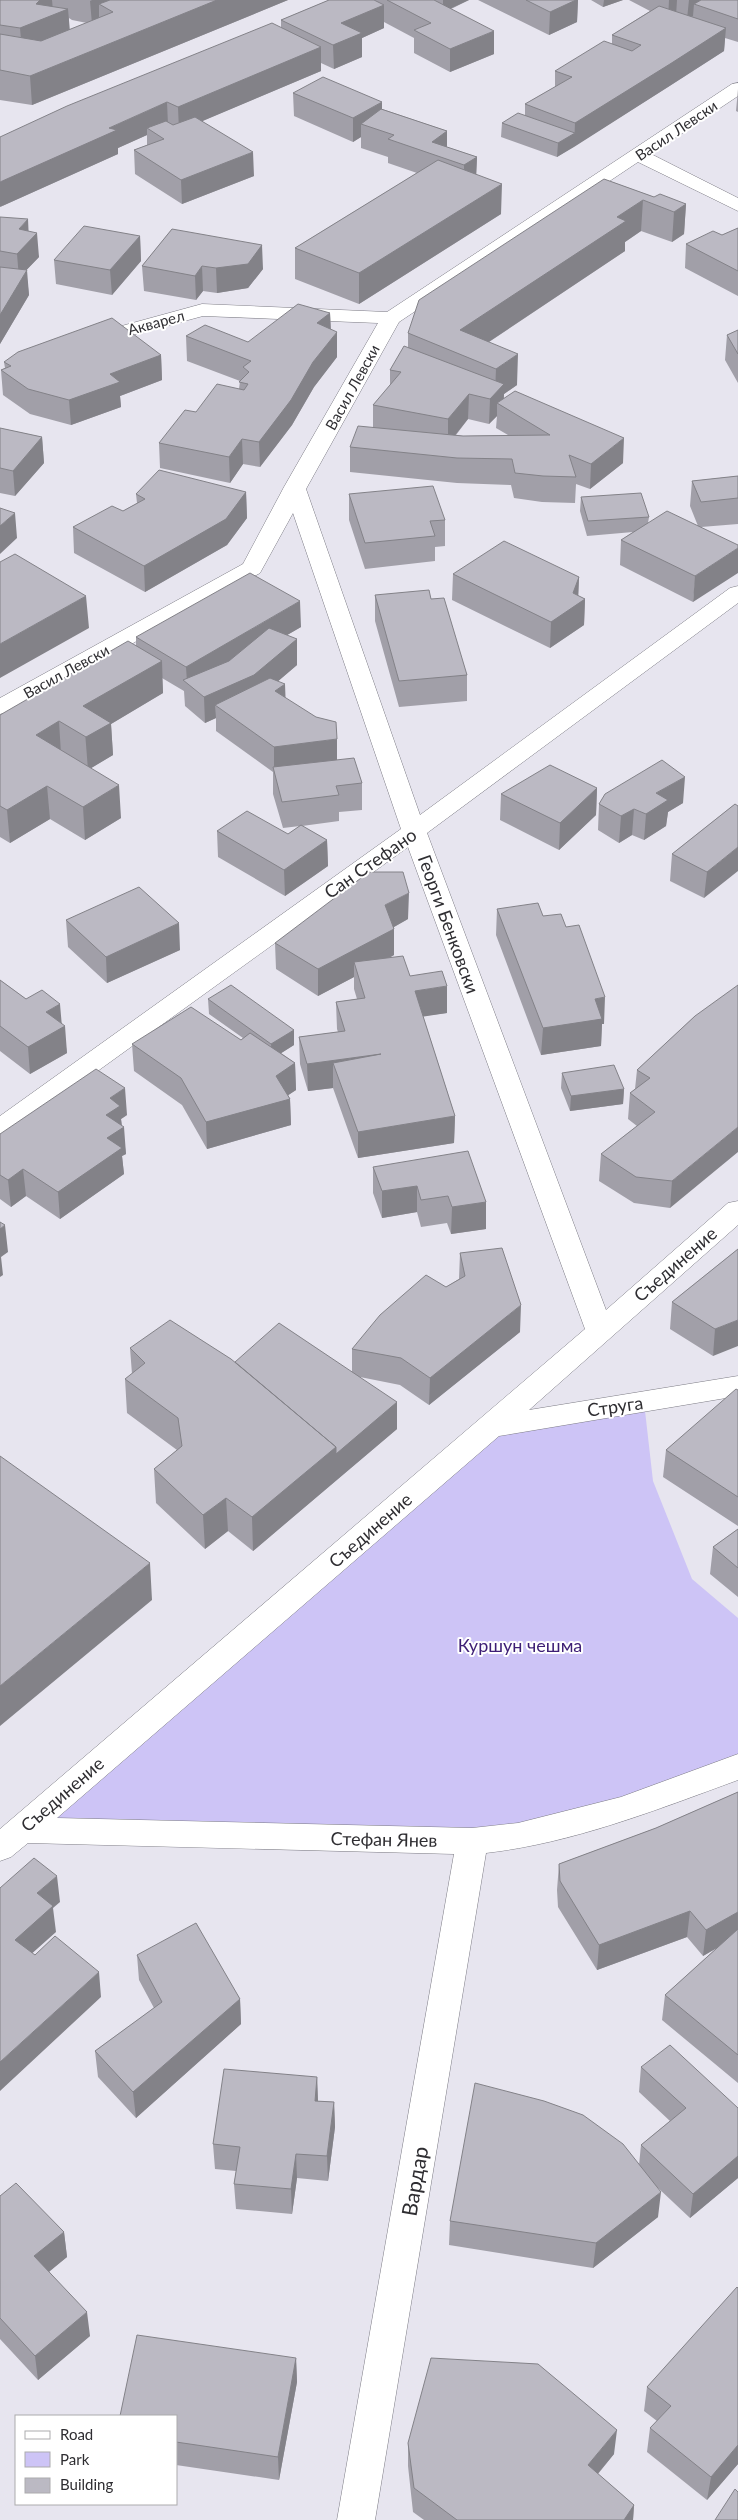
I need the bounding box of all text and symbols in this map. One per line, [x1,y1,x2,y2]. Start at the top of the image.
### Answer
street label: Васил Левски [632,96,720,164]
street label: Акварел [126,306,186,338]
street label: Васил Левски [321,341,383,433]
street label: Васил Левски [20,640,112,702]
street label: Сан Стефано [320,823,420,903]
street label: Георги Бенковски [414,852,484,996]
street label: Съединение [629,1222,721,1306]
street label: Струга [586,1391,644,1421]
street label: Съединение [324,1488,416,1572]
park label: Куршун чешма [458,1634,582,1656]
street label: Съединение [16,1752,108,1836]
street label: Стефан Янев [330,1827,438,1851]
street label: Вардар [396,2144,432,2218]
legend [15,2415,178,2505]
text: Road [60,2425,93,2443]
text: Park [60,2450,90,2468]
text: Building [60,2475,113,2493]

